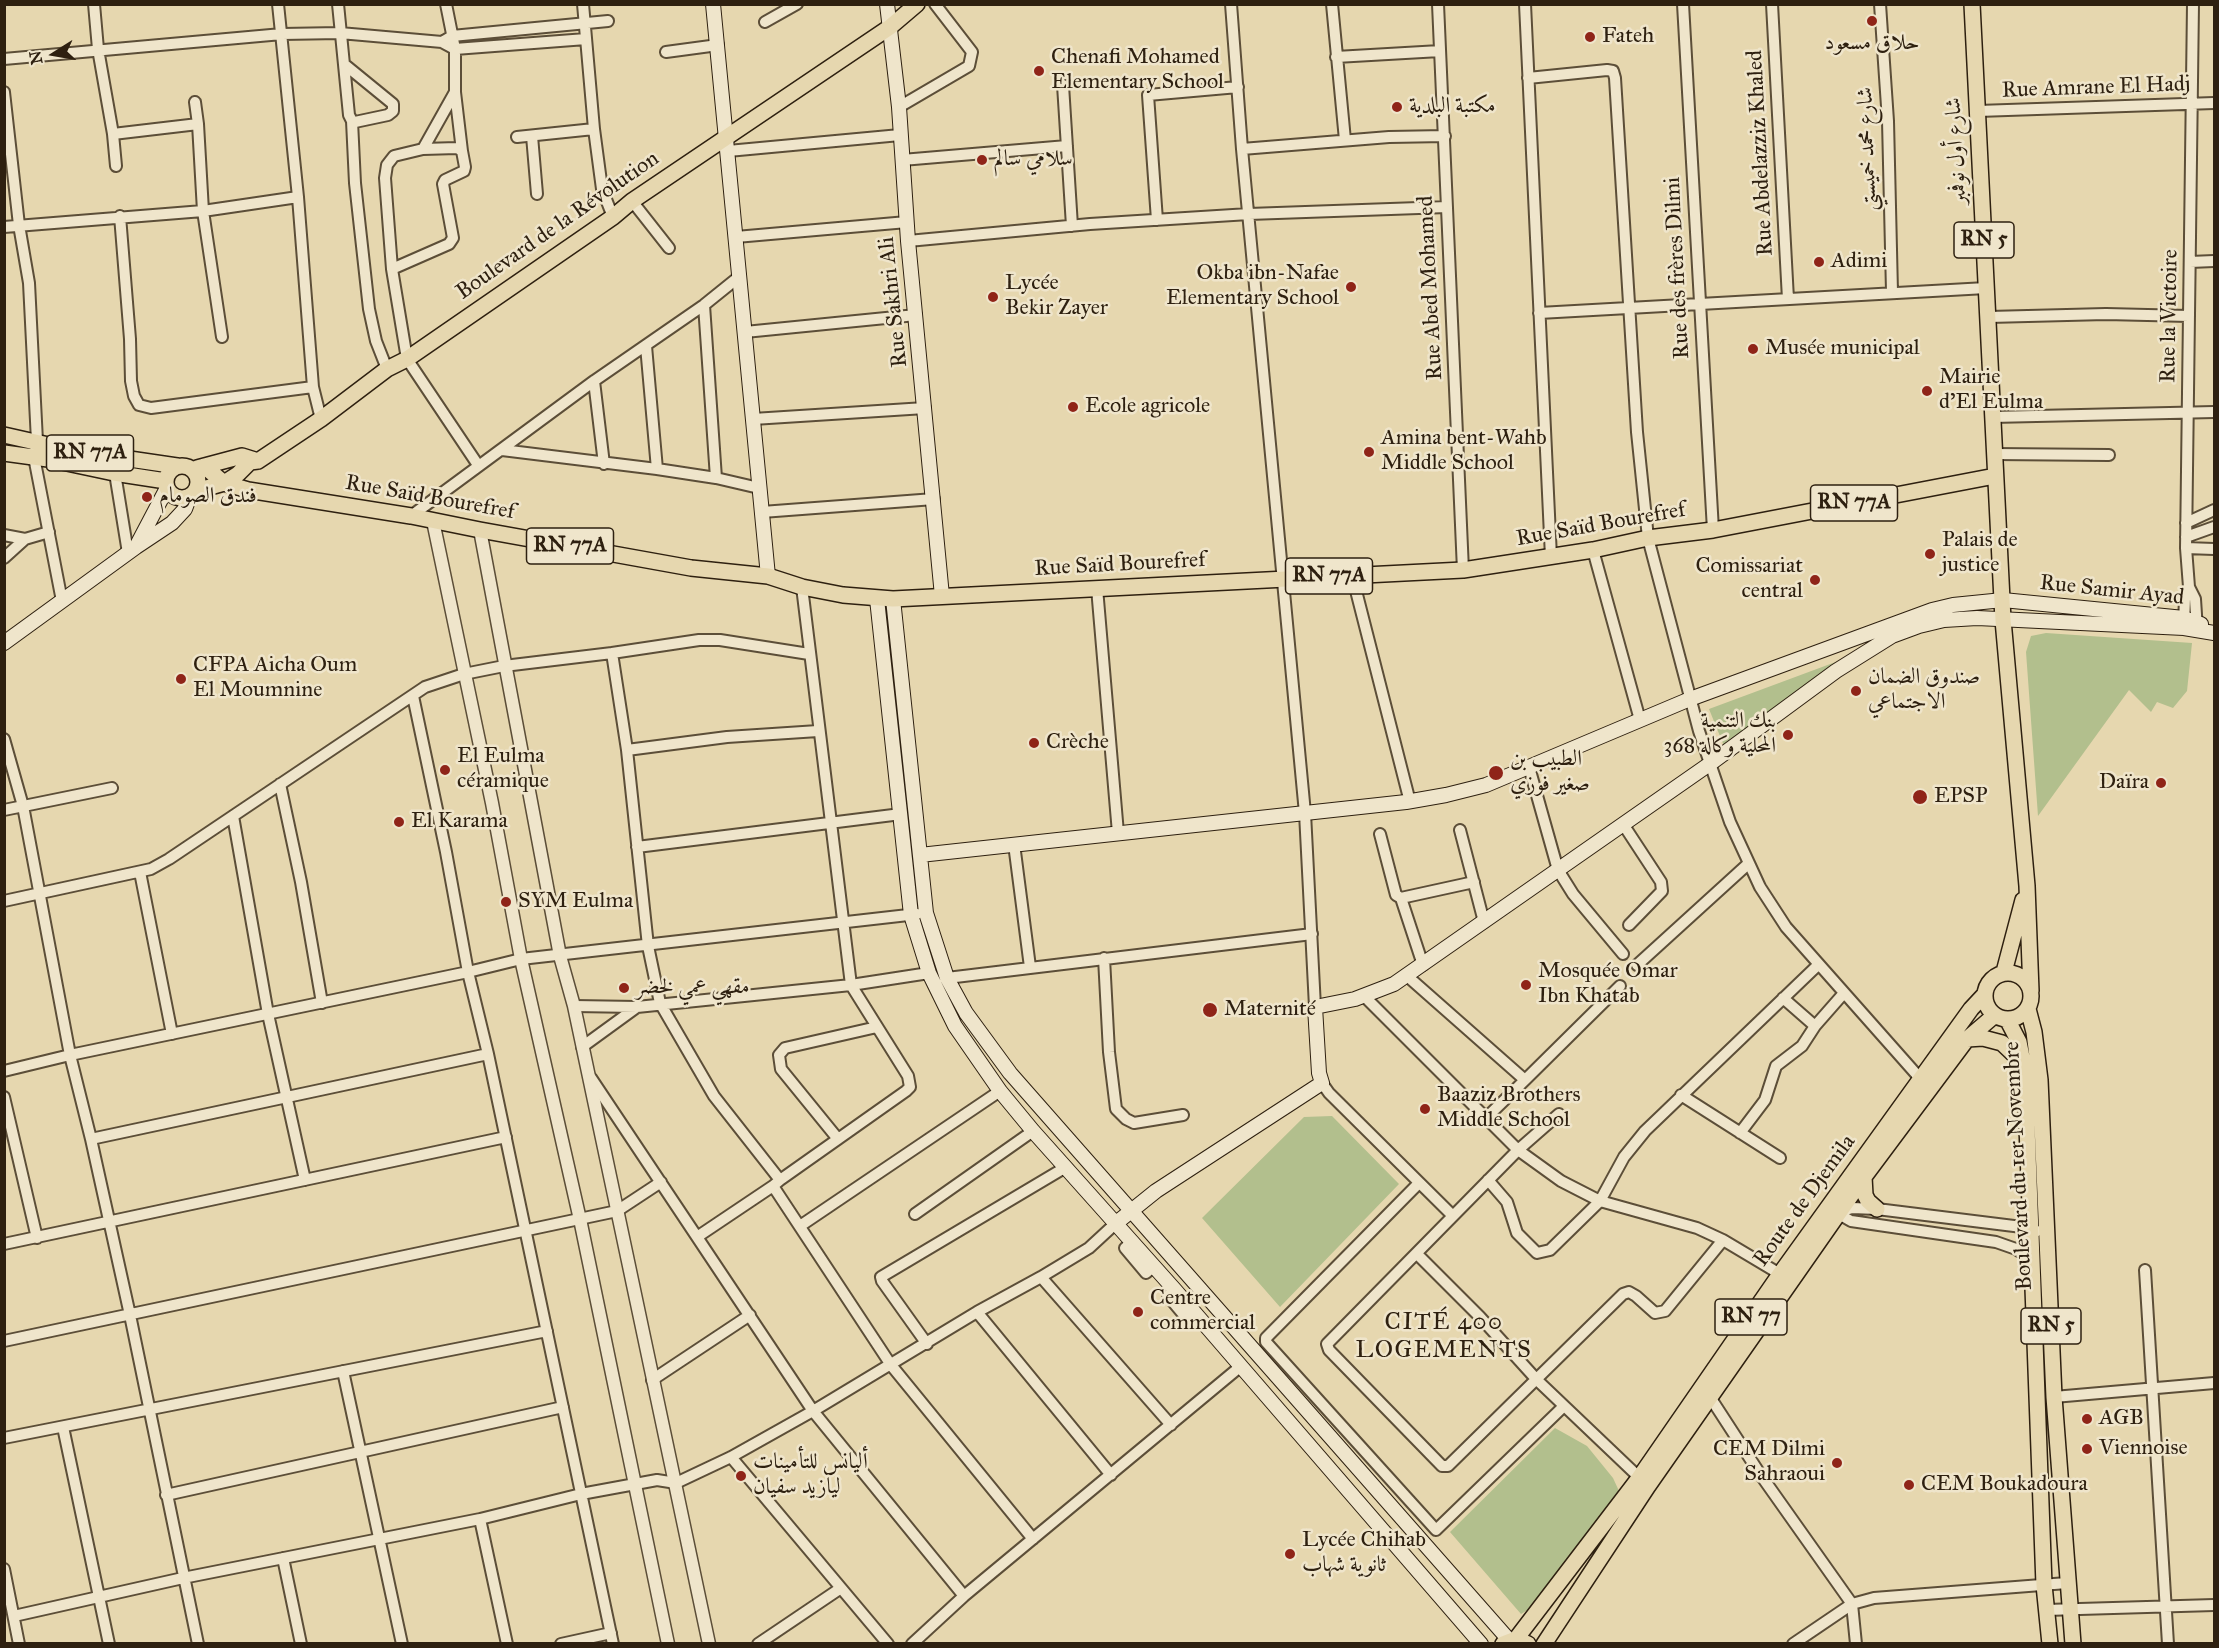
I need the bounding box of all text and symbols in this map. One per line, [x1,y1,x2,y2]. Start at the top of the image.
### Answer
marker: حلاق مسعود [1865,14,1879,28]
north arrow [24,24,84,84]
place label: Fateh [1602,24,1654,50]
marker: Fateh [1583,30,1597,44]
place label: حلاق مسعود [1825,31,1919,57]
place label: Chenafi Mohamed Elementary School [1051,45,1224,96]
text: N [25,49,46,66]
street label: Rue Abdelazziz Khaled [1742,49,1780,257]
marker: Chenafi Mohamed Elementary School [1032,64,1046,78]
street label: Rue Amrane El Hadj [2001,72,2191,104]
street label: شارع محمد خميستي [1853,87,1883,211]
place label: مكتبة البلدية [1409,94,1496,120]
street label: شارع أول نوفمبر [1941,97,1973,205]
marker: مكتبة البلدية [1390,100,1404,114]
street label: Boulevard de la Révolution [452,146,664,306]
place label: سلامي سالم [994,147,1073,173]
marker: سلامي سالم [975,153,989,167]
street label: Rue des frères Dilmi [1660,176,1696,360]
street label: Rue Abed Mohamed [1413,195,1449,381]
road number: RN 5 [1954,222,2014,258]
street label: Rue Sakhri Ali [874,235,914,369]
place label: Adimi [1831,249,1887,275]
street label: Rue la Victoire [2156,249,2184,383]
marker: Adimi [1812,255,1826,269]
place label: Okba ibn-Nafae Elementary School [1166,261,1339,312]
place label: Lycée Bekir Zayer [1005,271,1108,322]
marker: Okba ibn-Nafae Elementary School [1344,280,1358,294]
marker: Lycée Bekir Zayer [986,290,1000,304]
place label: Musée municipal [1765,336,1920,362]
marker: Musée municipal [1746,342,1760,356]
place label: Mairie d'El Eulma [1939,365,2043,416]
marker: Mairie d'El Eulma [1920,384,1934,398]
place label: Ecole agricole [1085,394,1210,420]
marker: Ecole agricole [1066,400,1080,414]
place label: Amina bent-Wahb Middle School [1381,426,1547,478]
road number: RN 77A [46,435,134,471]
marker: Amina bent-Wahb Middle School [1362,445,1376,459]
street label: Rue Saïd Bourefref [343,470,517,526]
place label: فندق الصومام [159,484,257,510]
road number: RN 77A [1810,485,1898,521]
marker: فندق الصومام [140,490,154,504]
street label: Rue Saïd Bourefref [1514,497,1688,553]
road number: RN 77A [526,528,614,564]
place label: Palais de justice [1942,528,2018,580]
street label: Rue Saïd Bourefref [1034,547,1206,583]
marker: Palais de justice [1923,547,1937,561]
place label: Comissariat central [1696,554,1803,606]
road number: RN 77A [1286,558,1372,594]
street label: Rue Samir Ayad [2039,570,2185,612]
marker: Comissariat central [1808,573,1822,587]
place label: CFPA Aicha Oum El Moumnine [193,653,357,704]
place label: صندوق الضمان الاجتماعي [1868,665,1980,716]
marker: CFPA Aicha Oum El Moumnine [174,672,188,686]
marker: صندوق الضمان الاجتماعي [1849,684,1863,698]
place label: بنك التنمية المحلية وكالة 368 [1663,709,1776,760]
marker: بنك التنمية المحلية وكالة 368 [1781,728,1795,742]
place label: Crèche [1046,730,1109,756]
marker: Crèche [1027,736,1041,750]
place label: El Eulma céramique [457,744,549,796]
place label: الطبيب بن صغير فوزي [1510,747,1590,798]
marker: El Eulma céramique [438,763,452,777]
marker: الطبيب بن صغير فوزي [1487,764,1505,782]
place label: Daïra [2099,770,2149,796]
marker: Daïra [2154,776,2168,790]
place label: EPSP [1934,784,1988,810]
marker: EPSP [1911,788,1929,806]
place label: El Karama [411,809,508,835]
marker: El Karama [392,815,406,829]
place label: SYM Eulma [518,889,633,915]
marker: SYM Eulma [499,895,513,909]
place label: Mosquée Omar Ibn Khatab [1538,959,1678,1010]
place label: مقهي عمي لخضر [636,975,749,1001]
marker: Mosquée Omar Ibn Khatab [1519,978,1533,992]
marker: مقهي عمي لخضر [617,981,631,995]
place label: Maternité [1224,997,1316,1023]
marker: Maternité [1201,1001,1219,1019]
street label: Boulevard du 1er Novembre [1999,1041,2039,1291]
place label: Baaziz Brothers Middle School [1437,1083,1580,1134]
marker: Baaziz Brothers Middle School [1418,1102,1432,1116]
street label: Route de Djemila [1748,1130,1862,1272]
place label: Centre commercial [1150,1286,1255,1338]
road number: RN 77 [1715,1299,1787,1335]
marker: Centre commercial [1131,1305,1145,1319]
road number: RN 5 [2021,1308,2081,1344]
district label: CITÉ 400 LOGEMENTS [1356,1309,1532,1365]
place label: AGB [2099,1406,2144,1432]
marker: AGB [2080,1412,2094,1426]
place label: Viennoise [2099,1436,2188,1462]
place label: CEM Dilmi Sahraoui [1713,1437,1825,1488]
marker: Viennoise [2080,1442,2094,1456]
place label: أليانس للتأمينات ليازيد سفيان [753,1450,868,1502]
marker: CEM Dilmi Sahraoui [1830,1456,1844,1470]
marker: أليانس للتأمينات ليازيد سفيان [734,1469,748,1483]
place label: CEM Boukadoura [1921,1472,2088,1498]
marker: CEM Boukadoura [1902,1478,1916,1492]
place label: Lycée Chihab ثانوية شهاب [1302,1528,1426,1580]
marker: Lycée Chihab ثانوية شهاب [1283,1547,1297,1561]

